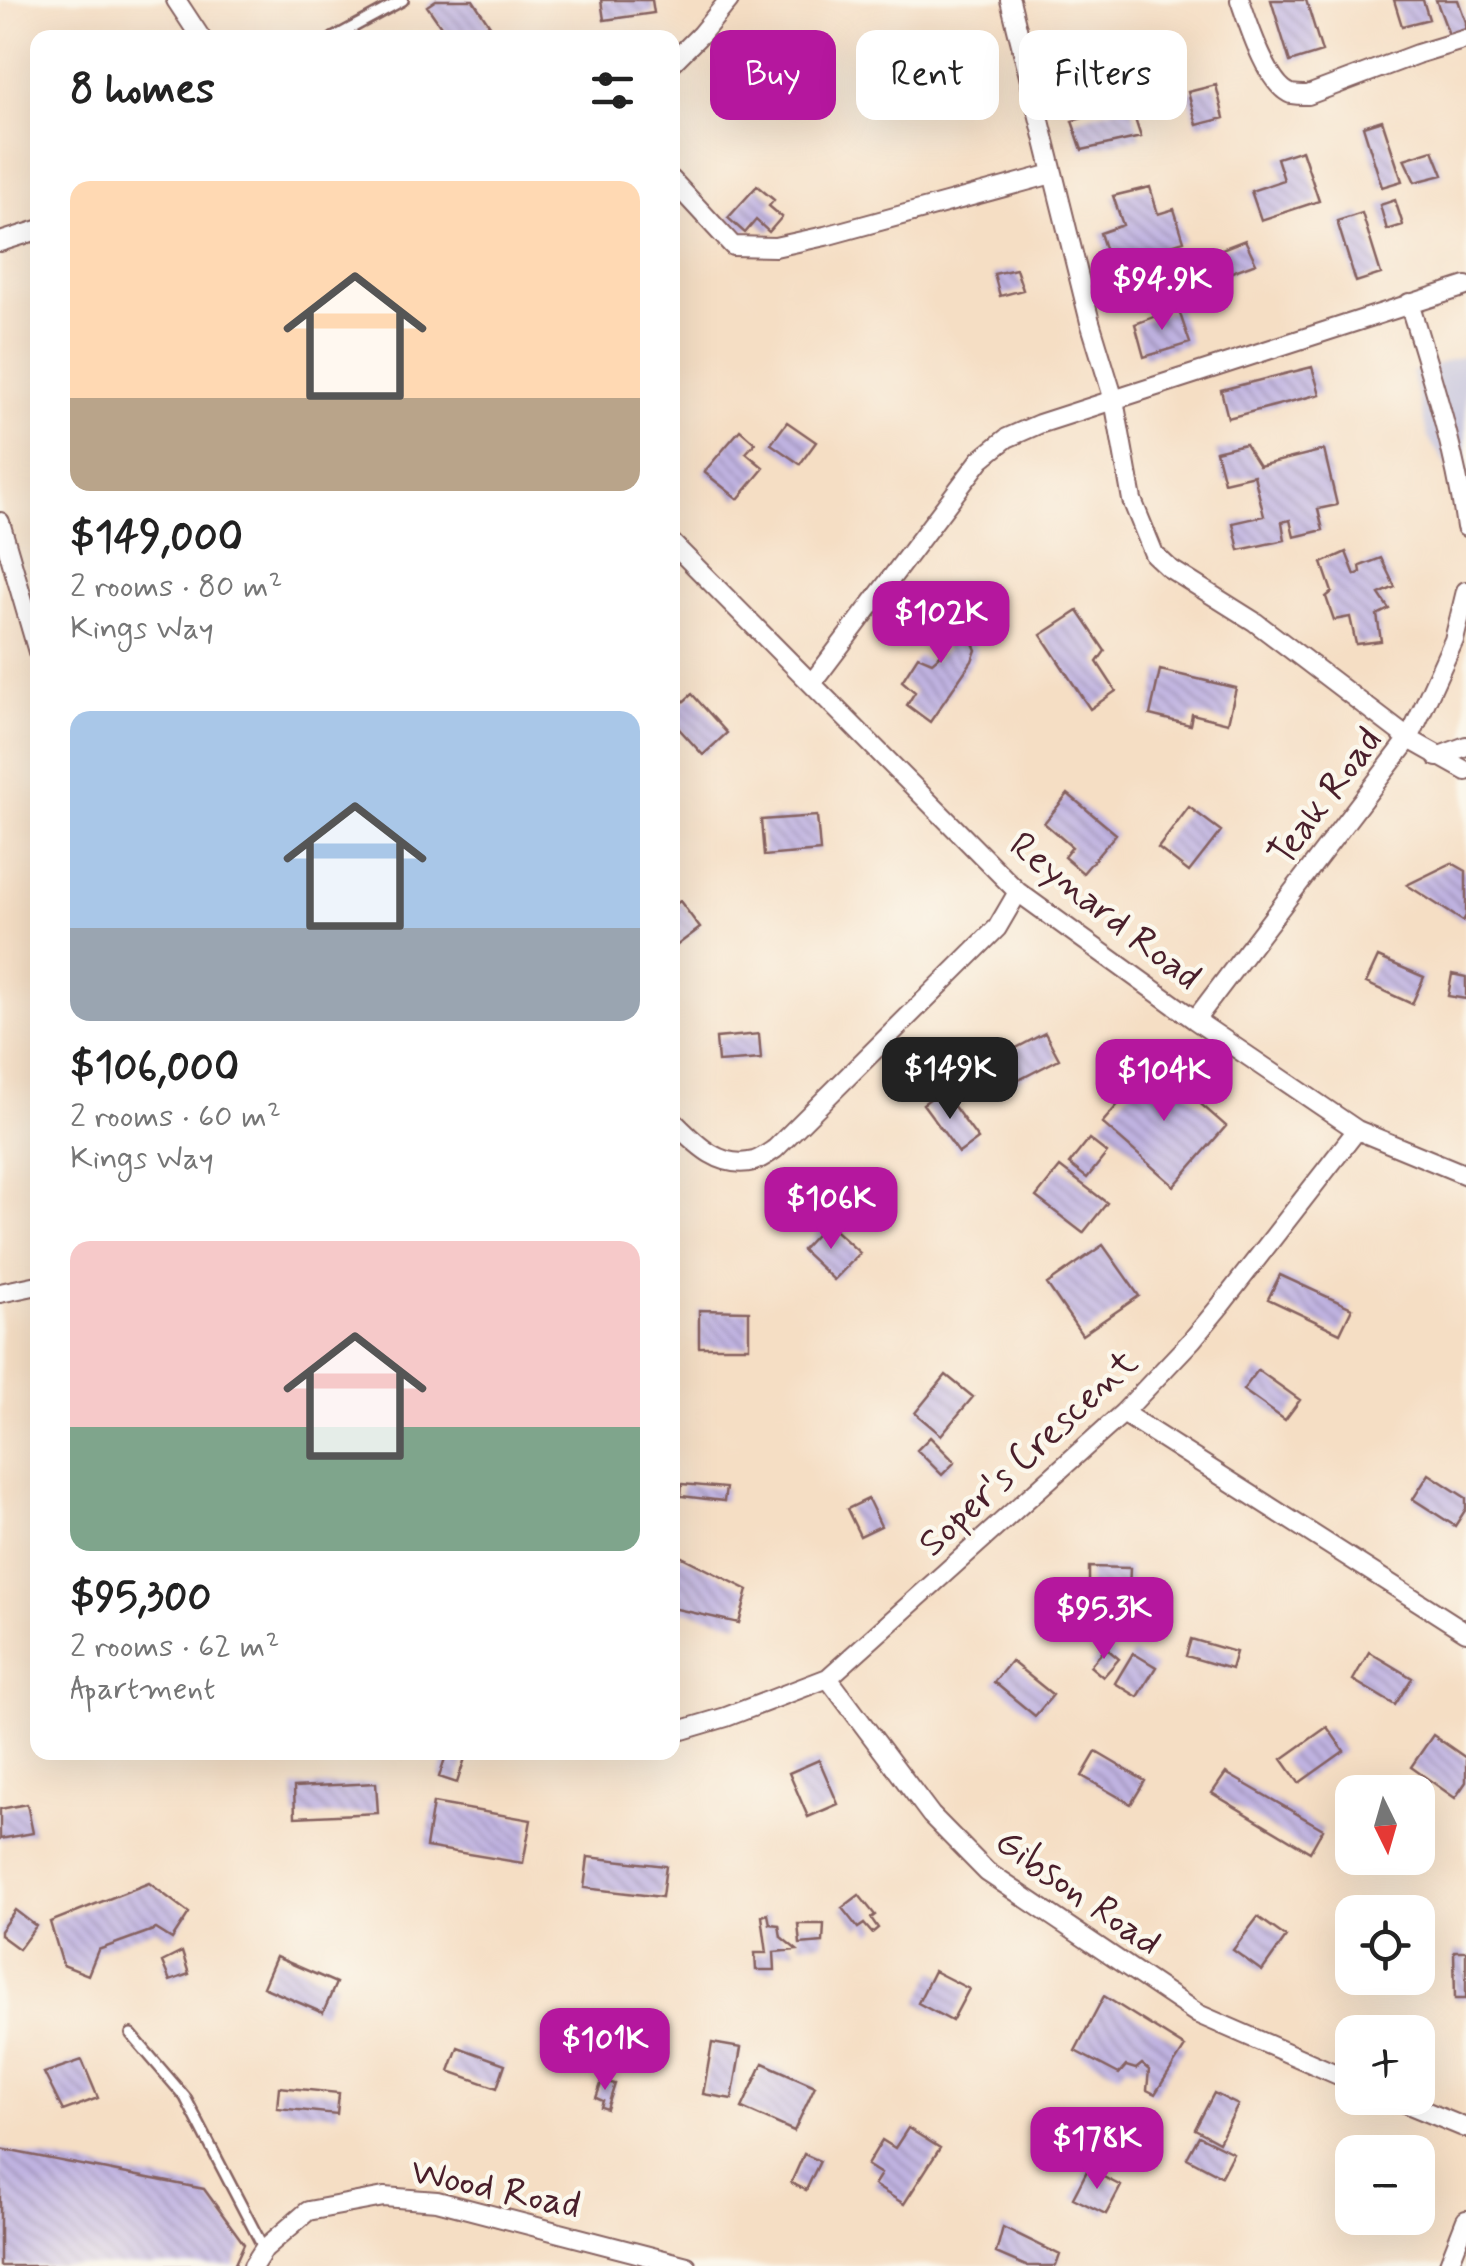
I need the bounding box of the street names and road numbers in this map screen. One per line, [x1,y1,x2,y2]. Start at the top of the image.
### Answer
street label: Teak Road [1258,718,1394,877]
street label: Reynard Road [999,822,1210,1002]
street label: Soper's Crescent [909,1340,1149,1568]
street label: Gibson Road [985,1818,1170,1968]
street label: Wood Road [406,2148,585,2231]

